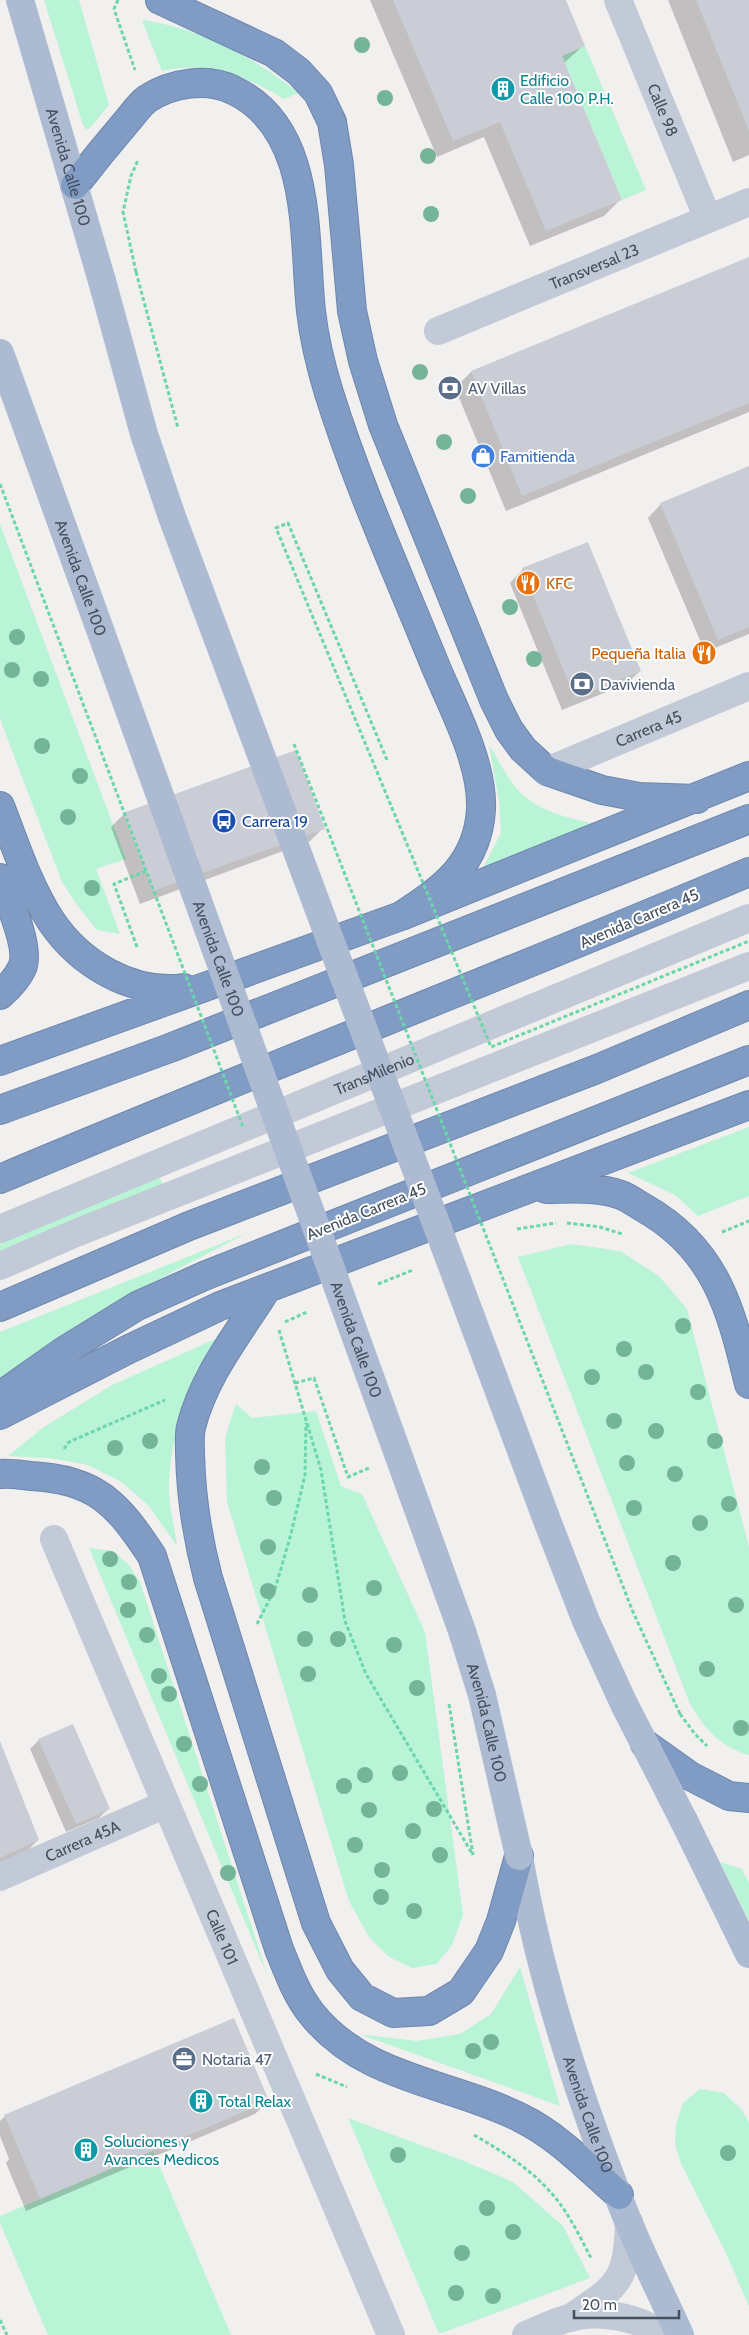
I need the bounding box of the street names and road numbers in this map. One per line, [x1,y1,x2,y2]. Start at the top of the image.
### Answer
street label: Calle 98 [643,81,682,140]
street label: Avenida Calle 100 [42,106,94,228]
street label: Transversal 23 [547,240,642,294]
street label: Avenida Calle 100 [51,517,110,639]
street label: Carrera 45 [613,706,684,751]
street label: Avenida Carrera 45 [577,885,702,952]
street label: Avenida Calle 100 [189,898,248,1019]
street label: TransMilenio [332,1049,417,1099]
street label: Avenida Carrera 45 [304,1179,429,1244]
street label: Avenida Calle 100 [326,1279,386,1400]
street label: Avenida Calle 100 [463,1661,511,1784]
street label: Carrera 45A [42,1816,123,1866]
street label: Calle 101 [202,1906,242,1968]
street label: Avenida Calle 100 [559,2054,617,2176]

